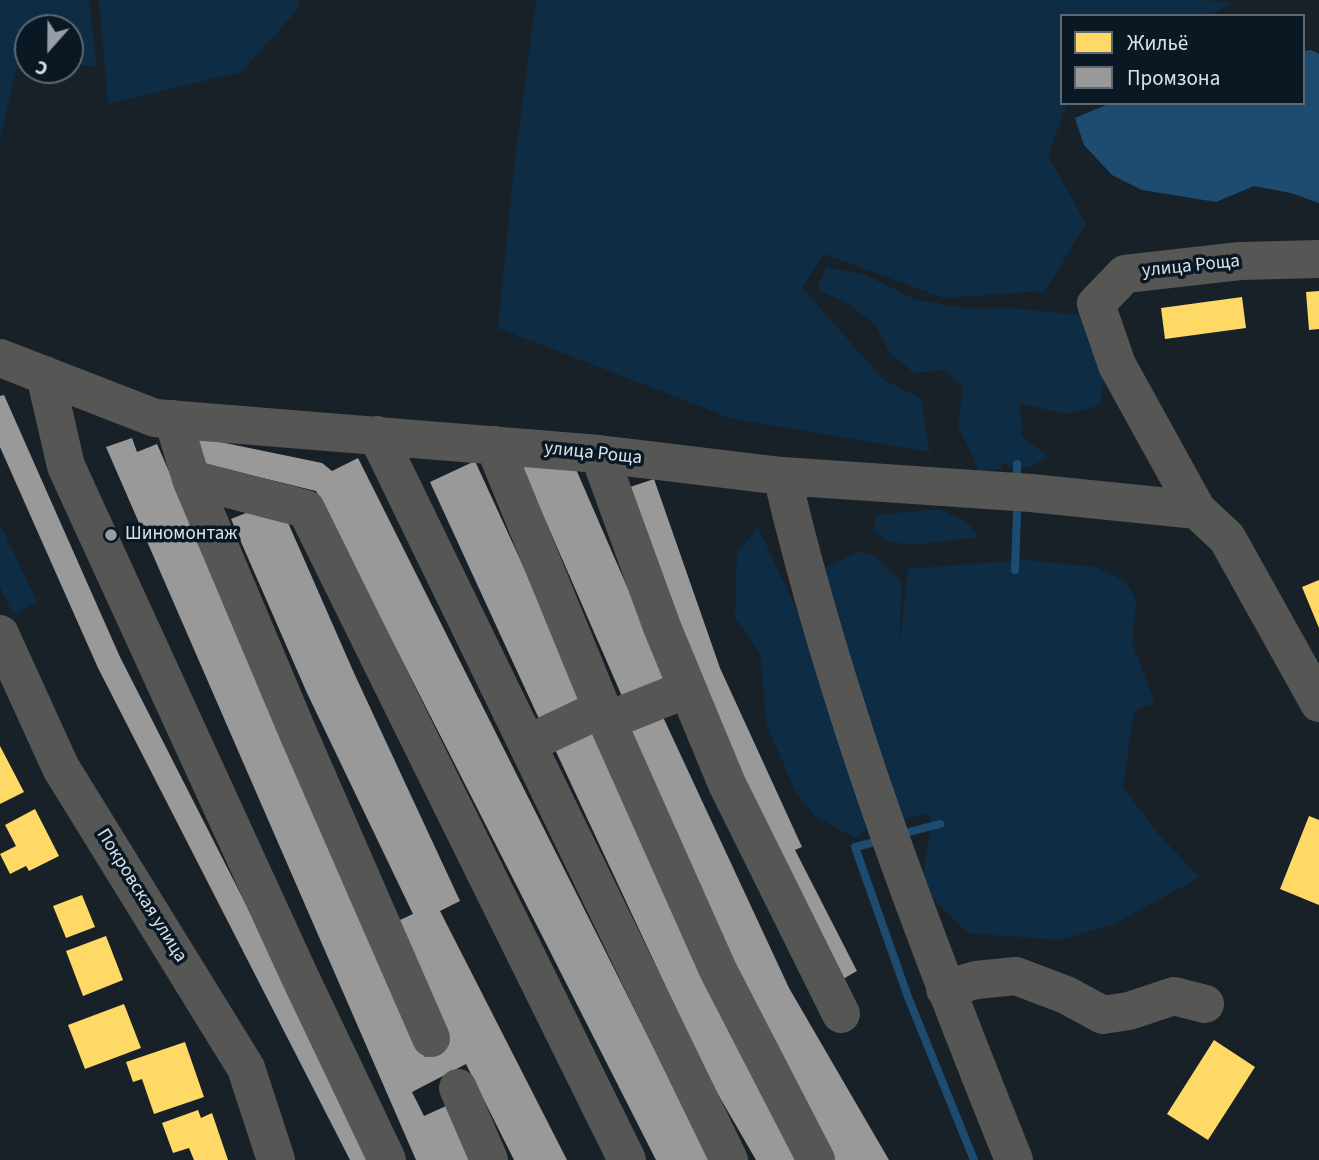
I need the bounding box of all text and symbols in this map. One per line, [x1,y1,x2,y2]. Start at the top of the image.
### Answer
north arrow [14,14,84,84]
legend [1060,14,1305,105]
text: Жильё [1127,28,1188,58]
text: С [32,53,52,82]
text: Промзона [1127,63,1220,93]
street label: улица Роща [1141,251,1241,283]
street label: улица Роща [543,438,643,470]
place label: Шиномонтаж [125,524,237,546]
marker: Шиномонтаж [103,527,119,543]
street label: Покровская улица [91,825,191,967]

